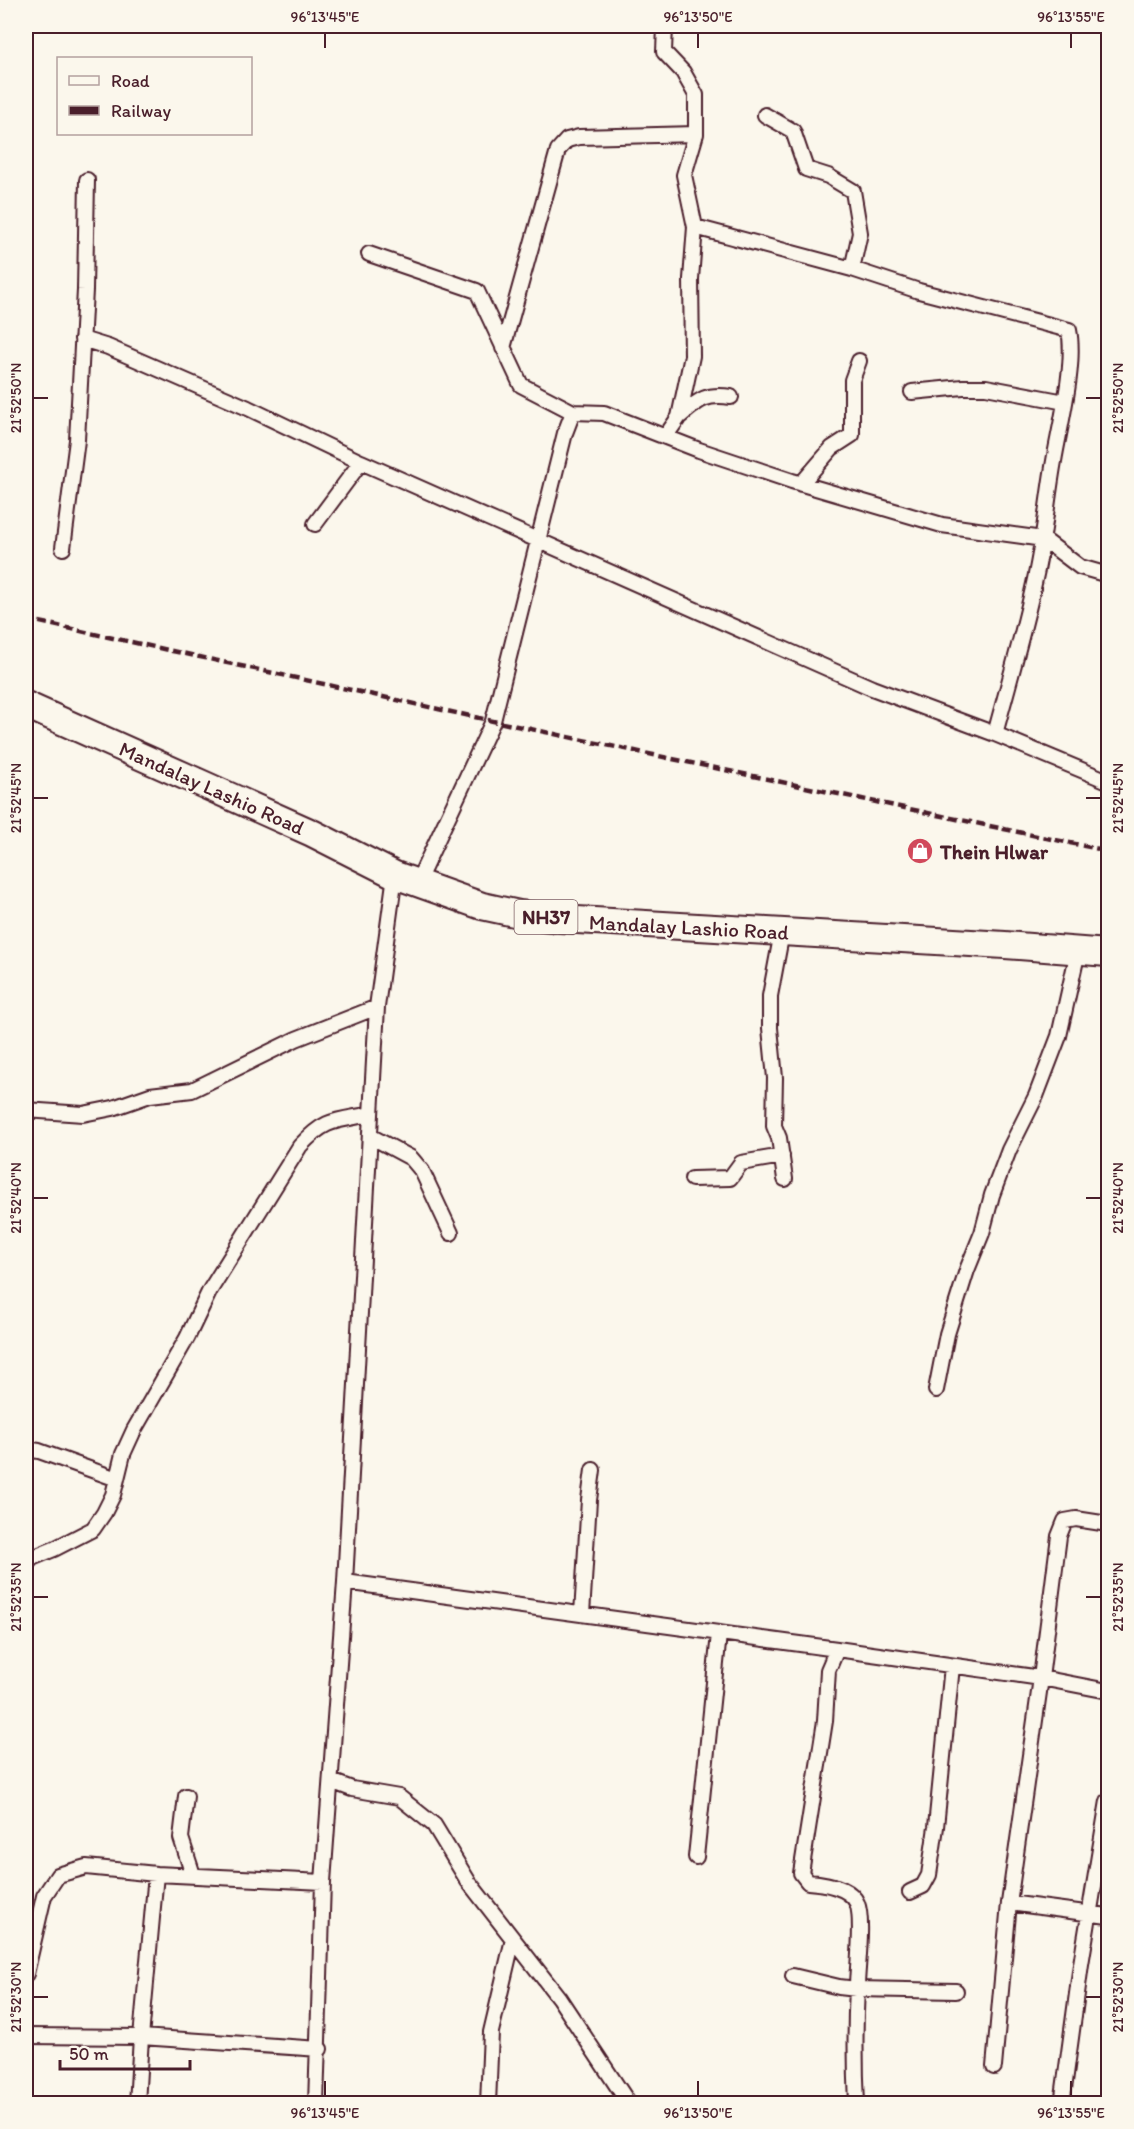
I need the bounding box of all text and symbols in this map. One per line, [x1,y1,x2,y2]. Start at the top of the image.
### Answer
text: 96°13'45"E [291,8,359,26]
text: 96°13'50"E [663,8,733,26]
text: 96°13'55"E [1037,8,1105,26]
legend [57,57,252,135]
text: Road [111,70,150,92]
text: Railway [111,100,172,122]
text: 21°52'50"N [7,363,25,433]
text: 21°52'50"N [1109,363,1127,433]
street label: Mandalay Lashio Road [115,736,309,840]
text: 21°52'45"N [7,763,25,833]
text: 21°52'45"N [1109,763,1127,833]
shop icon: Thein Hlwar [905,836,935,866]
place label: Thein Hlwar [939,839,1049,864]
road number: NH37 [514,900,578,934]
street label: Mandalay Lashio Road [588,909,790,945]
text: 21°52'40"N [7,1162,25,1234]
text: 21°52'40"N [1109,1162,1127,1234]
text: 21°52'35"N [7,1562,25,1632]
text: 21°52'35"N [1109,1562,1127,1632]
text: 21°52'30"N [7,1962,25,2032]
text: 21°52'30"N [1109,1962,1127,2032]
scale bar [60,2033,190,2071]
text: 50 m [69,2043,109,2065]
text: 96°13'45"E [291,2104,359,2122]
text: 96°13'50"E [663,2104,733,2122]
text: 96°13'55"E [1037,2104,1105,2122]

